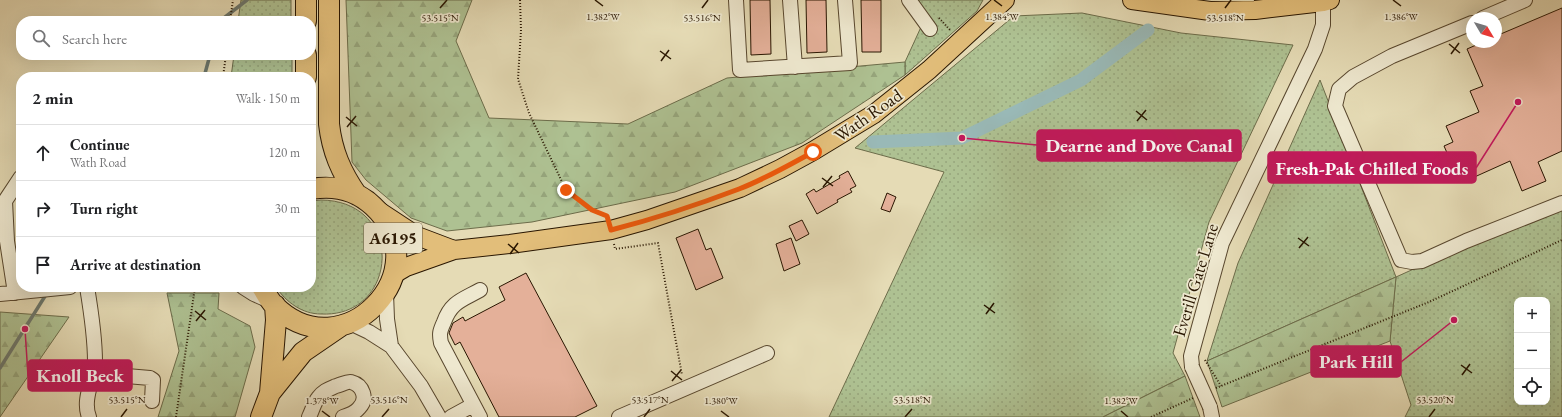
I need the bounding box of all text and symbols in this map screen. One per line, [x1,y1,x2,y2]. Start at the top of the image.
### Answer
text: 1.382°W [586,10,621,23]
text: 1.384°W [985,10,1020,23]
text: 1.386°W [1384,10,1419,23]
text: 53.515°N [421,11,459,24]
text: 53.516°N [683,11,721,24]
text: 53.518°N [1206,11,1244,24]
north arrow [1466,12,1502,48]
search box [16,16,316,60]
icon: search [30,27,52,49]
text: Search here [62,29,127,48]
street label: Wath Road [829,83,907,147]
text: 2 min [32,87,73,109]
text: Walk · 150 m [236,90,300,107]
callout: Dearne and Dove Canal [1037,130,1241,161]
text: Dearne and Dove Canal [1045,133,1233,158]
text: Continue [70,135,130,154]
icon: ahead [32,142,54,164]
route start [804,143,822,161]
text: 120 m [269,144,300,161]
callout: Fresh-Pak Chilled Foods [1268,152,1476,183]
text: Wath Road [70,154,126,171]
text: Fresh-Pak Chilled Foods [1276,156,1469,181]
route end [557,181,575,199]
icon: right [32,198,54,220]
text: Turn right [70,199,138,218]
text: 30 m [275,200,300,217]
street label: Everill Gate Lane [1167,220,1223,340]
road number: A6195 [364,223,422,253]
icon: arrive [32,254,54,276]
text: Arrive at destination [70,255,201,274]
map controls [1514,297,1550,405]
button: + [1514,297,1550,333]
button: − [1514,333,1550,369]
callout: Park Hill [1311,346,1401,377]
text: Park Hill [1319,349,1393,374]
callout: Knoll Beck [28,360,132,391]
text: Knoll Beck [36,363,124,388]
button: locate [1514,369,1550,405]
text: 53.515°N [108,393,146,406]
text: 53.516°N [370,393,408,406]
text: 53.517°N [631,393,669,406]
text: 53.518°N [893,393,931,406]
text: 53.520°N [1416,393,1454,406]
text: 1.378°W [305,394,340,407]
text: 1.380°W [704,394,739,407]
text: 1.382°W [1104,394,1139,407]

